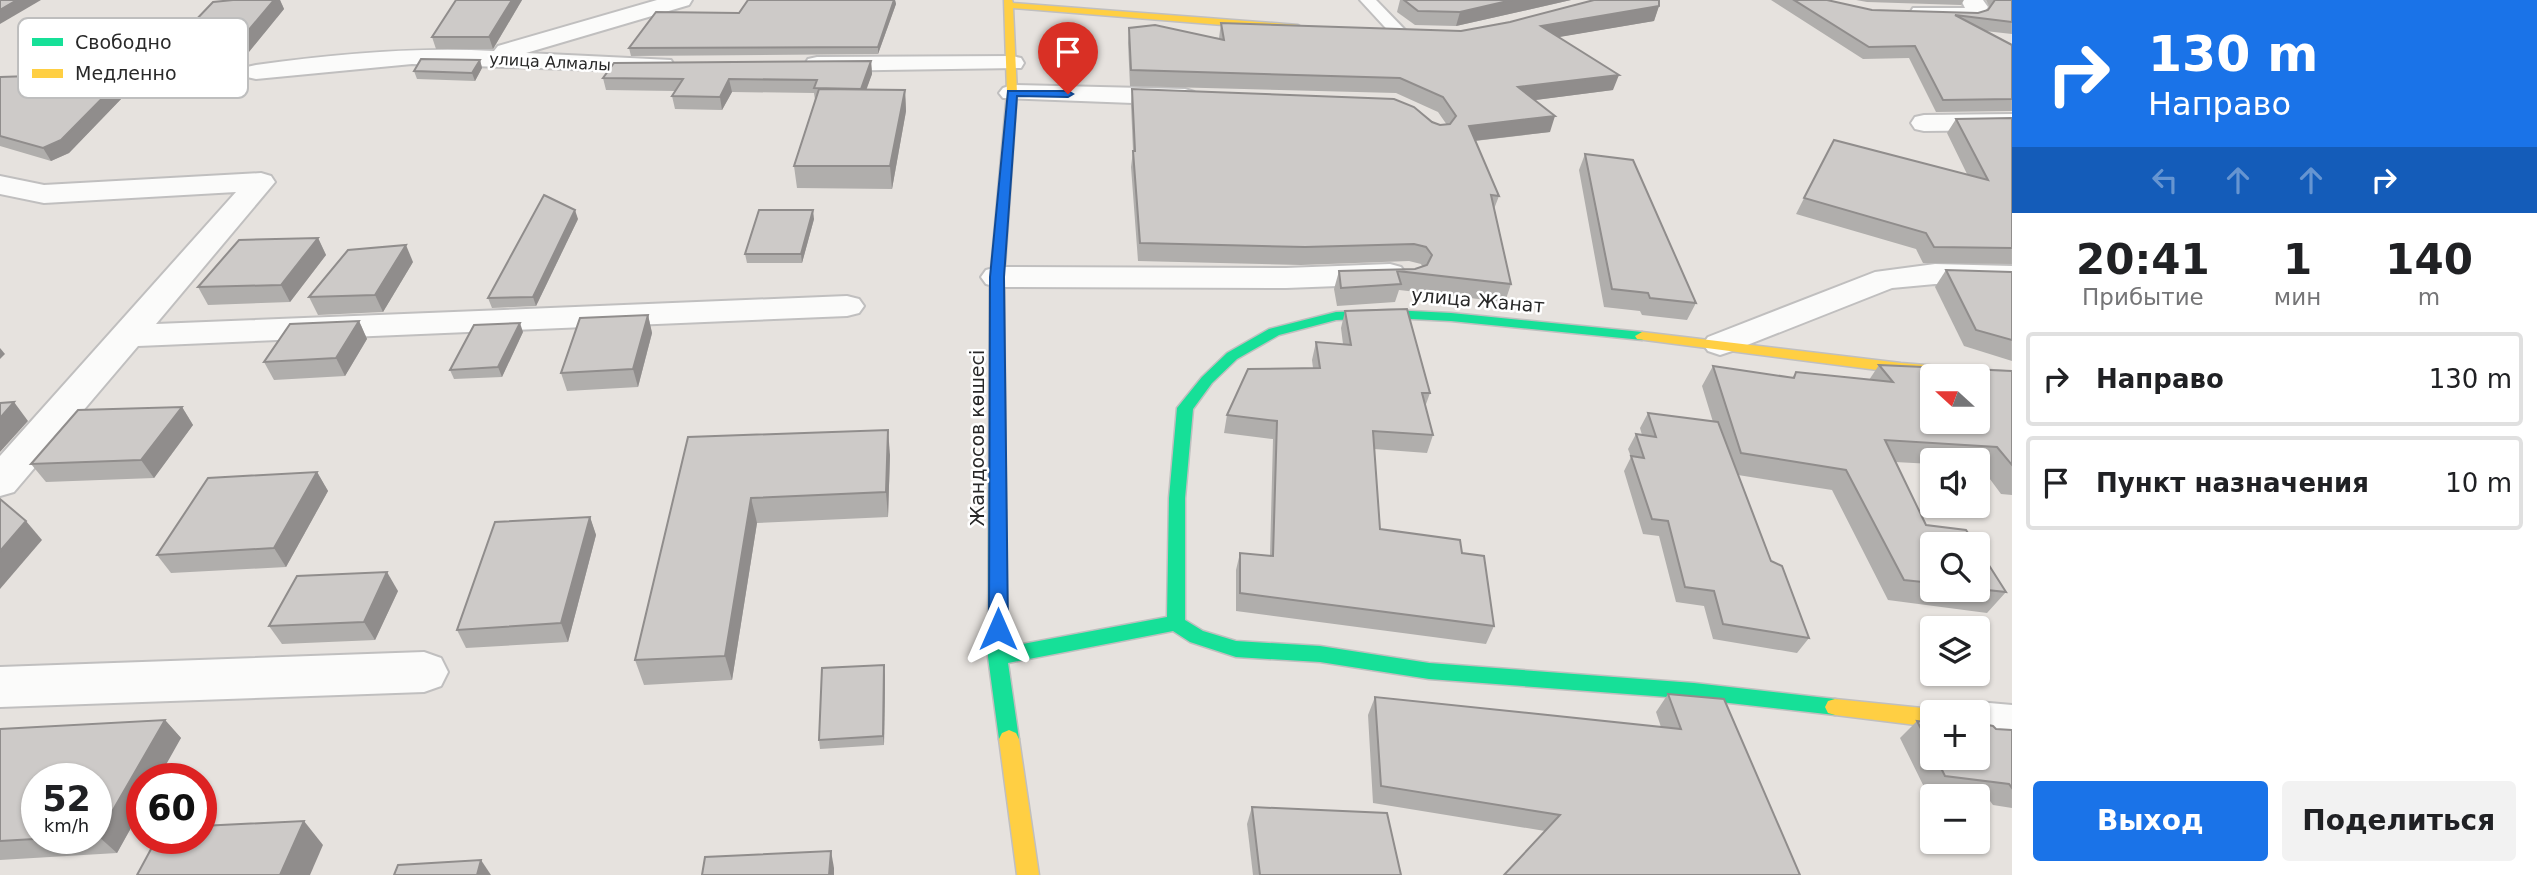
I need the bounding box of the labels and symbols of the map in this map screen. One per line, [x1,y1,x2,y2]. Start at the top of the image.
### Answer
legend [18,18,248,98]
pin [1038,22,1098,94]
text: Свободно [75,31,172,53]
street label: улица Алмалы [489,49,611,75]
text: Медленно [75,62,177,84]
street label: улица Жанат [1410,283,1546,317]
street label: Жандосов көшесі [966,350,988,526]
north arrow [1920,364,1990,434]
position arrow [961,592,1035,666]
speed limit sign: 60 [126,763,217,854]

